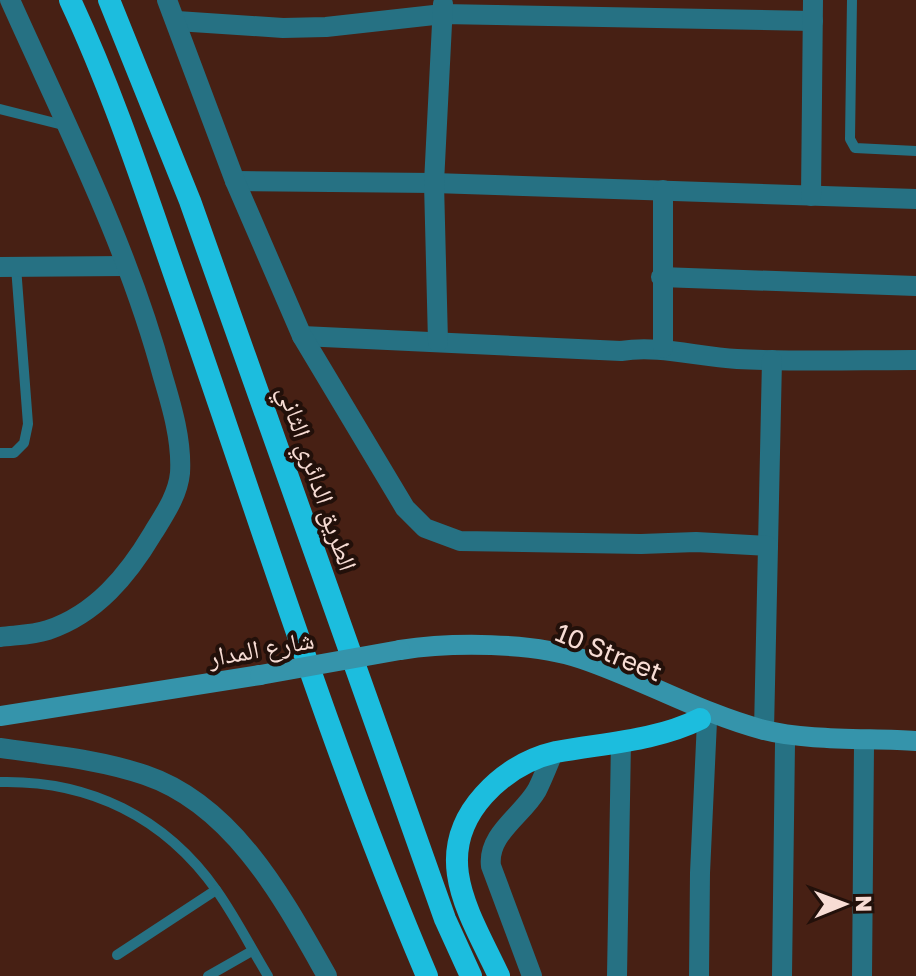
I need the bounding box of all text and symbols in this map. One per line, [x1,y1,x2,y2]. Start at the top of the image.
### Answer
street label: الطريق الدائري الثاني [267,381,364,576]
street label: 10 Street [551,617,667,687]
street label: شارع المدار [205,623,317,674]
north arrow [804,864,884,944]
text: N [851,895,878,912]

